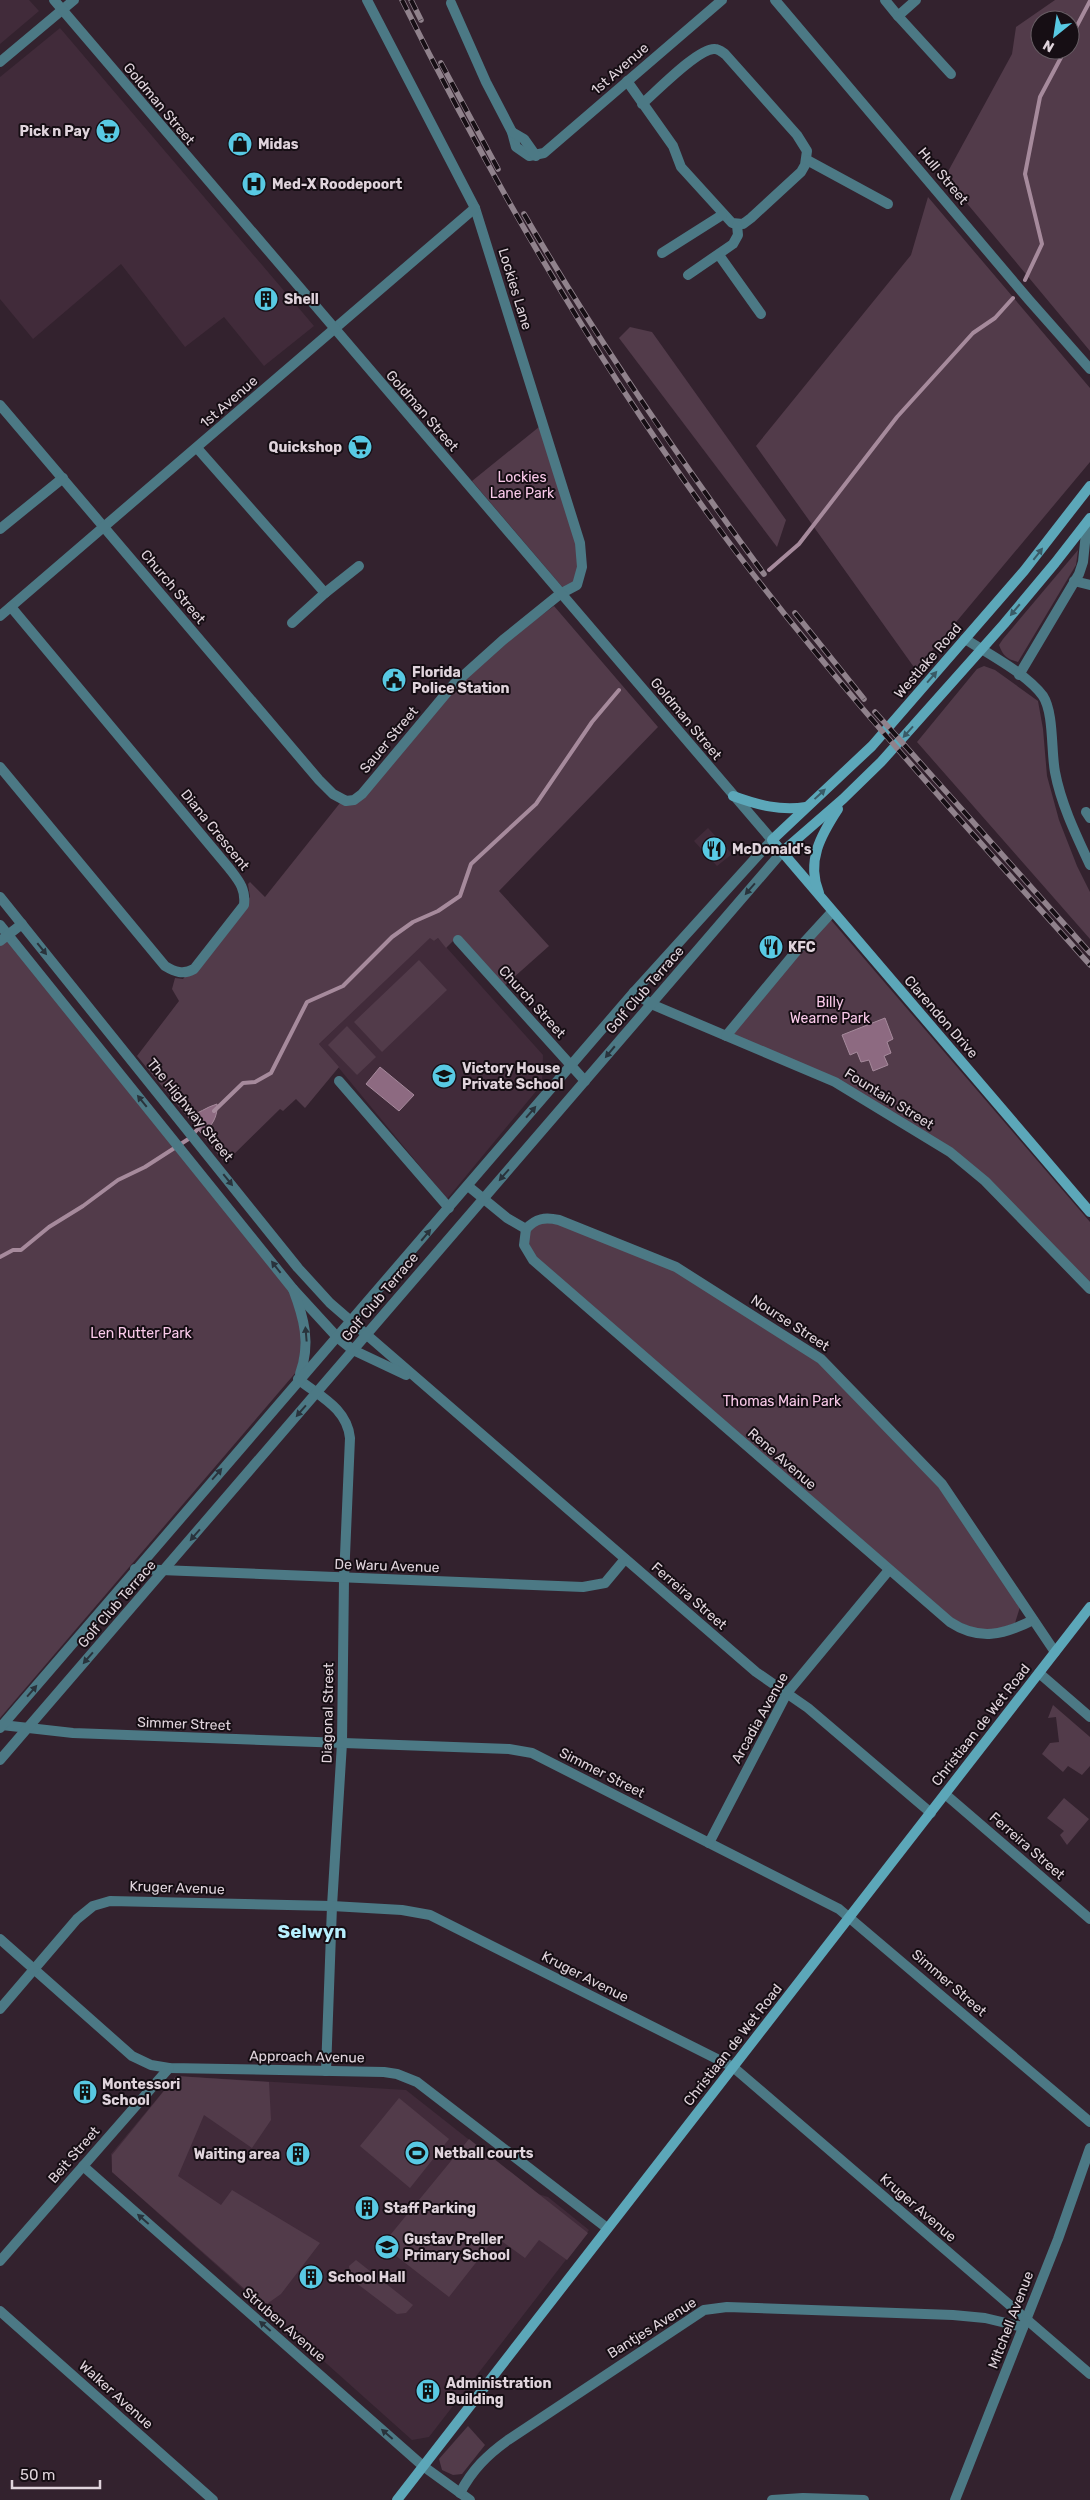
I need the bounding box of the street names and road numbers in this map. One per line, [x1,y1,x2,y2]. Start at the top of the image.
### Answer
street label: 1st Avenue [588,39,652,99]
street label: Goldman Street [120,60,199,149]
street label: Hull Street [914,144,972,208]
street label: Lockies Lane [495,246,536,332]
street label: Goldman Street [382,367,462,455]
street label: 1st Avenue [197,372,261,432]
street label: Church Street [137,546,209,628]
street label: Westlake Road [891,620,965,702]
street label: Goldman Street [647,675,726,764]
street label: Sauer Street [356,703,422,777]
street label: Diana Crescent [177,786,253,874]
street label: Golf Club Terrace [602,943,688,1037]
street label: Church Street [495,962,569,1042]
street label: Clarendon Drive [900,972,982,1062]
street label: The Highway Street [143,1055,237,1165]
street label: Fountain Street [841,1065,937,1133]
street label: Golf Club Terrace [338,1249,422,1345]
street label: Nourse Street [747,1291,833,1355]
street label: Rene Avenue [744,1425,820,1494]
street label: De Waru Avenue [334,1556,440,1576]
street label: Golf Club Terrace [74,1557,160,1651]
street label: Ferreira Street [648,1559,731,1634]
street label: Christiaan de Wet Road [928,1661,1034,1789]
street label: Diagonal Street [319,1662,337,1763]
street label: Arcadia Avenue [728,1669,792,1767]
street label: Simmer Street [137,1714,232,1734]
street label: Simmer Street [556,1744,648,1802]
street label: Ferreira Street [986,1809,1069,1884]
street label: Kruger Avenue [129,1878,225,1898]
street label: Simmer Street [908,1946,990,2021]
street label: Kruger Avenue [539,1948,632,2006]
street label: Christiaan de Wet Road [680,1981,786,2109]
street label: Approach Avenue [249,2047,365,2067]
street label: Beit Street [45,2123,104,2187]
street label: Kruger Avenue [876,2170,960,2246]
street label: Mitchell Avenue [985,2269,1037,2371]
street label: Struben Avenue [239,2284,329,2366]
street label: Bantjes Avenue [604,2294,700,2362]
street label: Walker Avenue [75,2357,157,2433]

